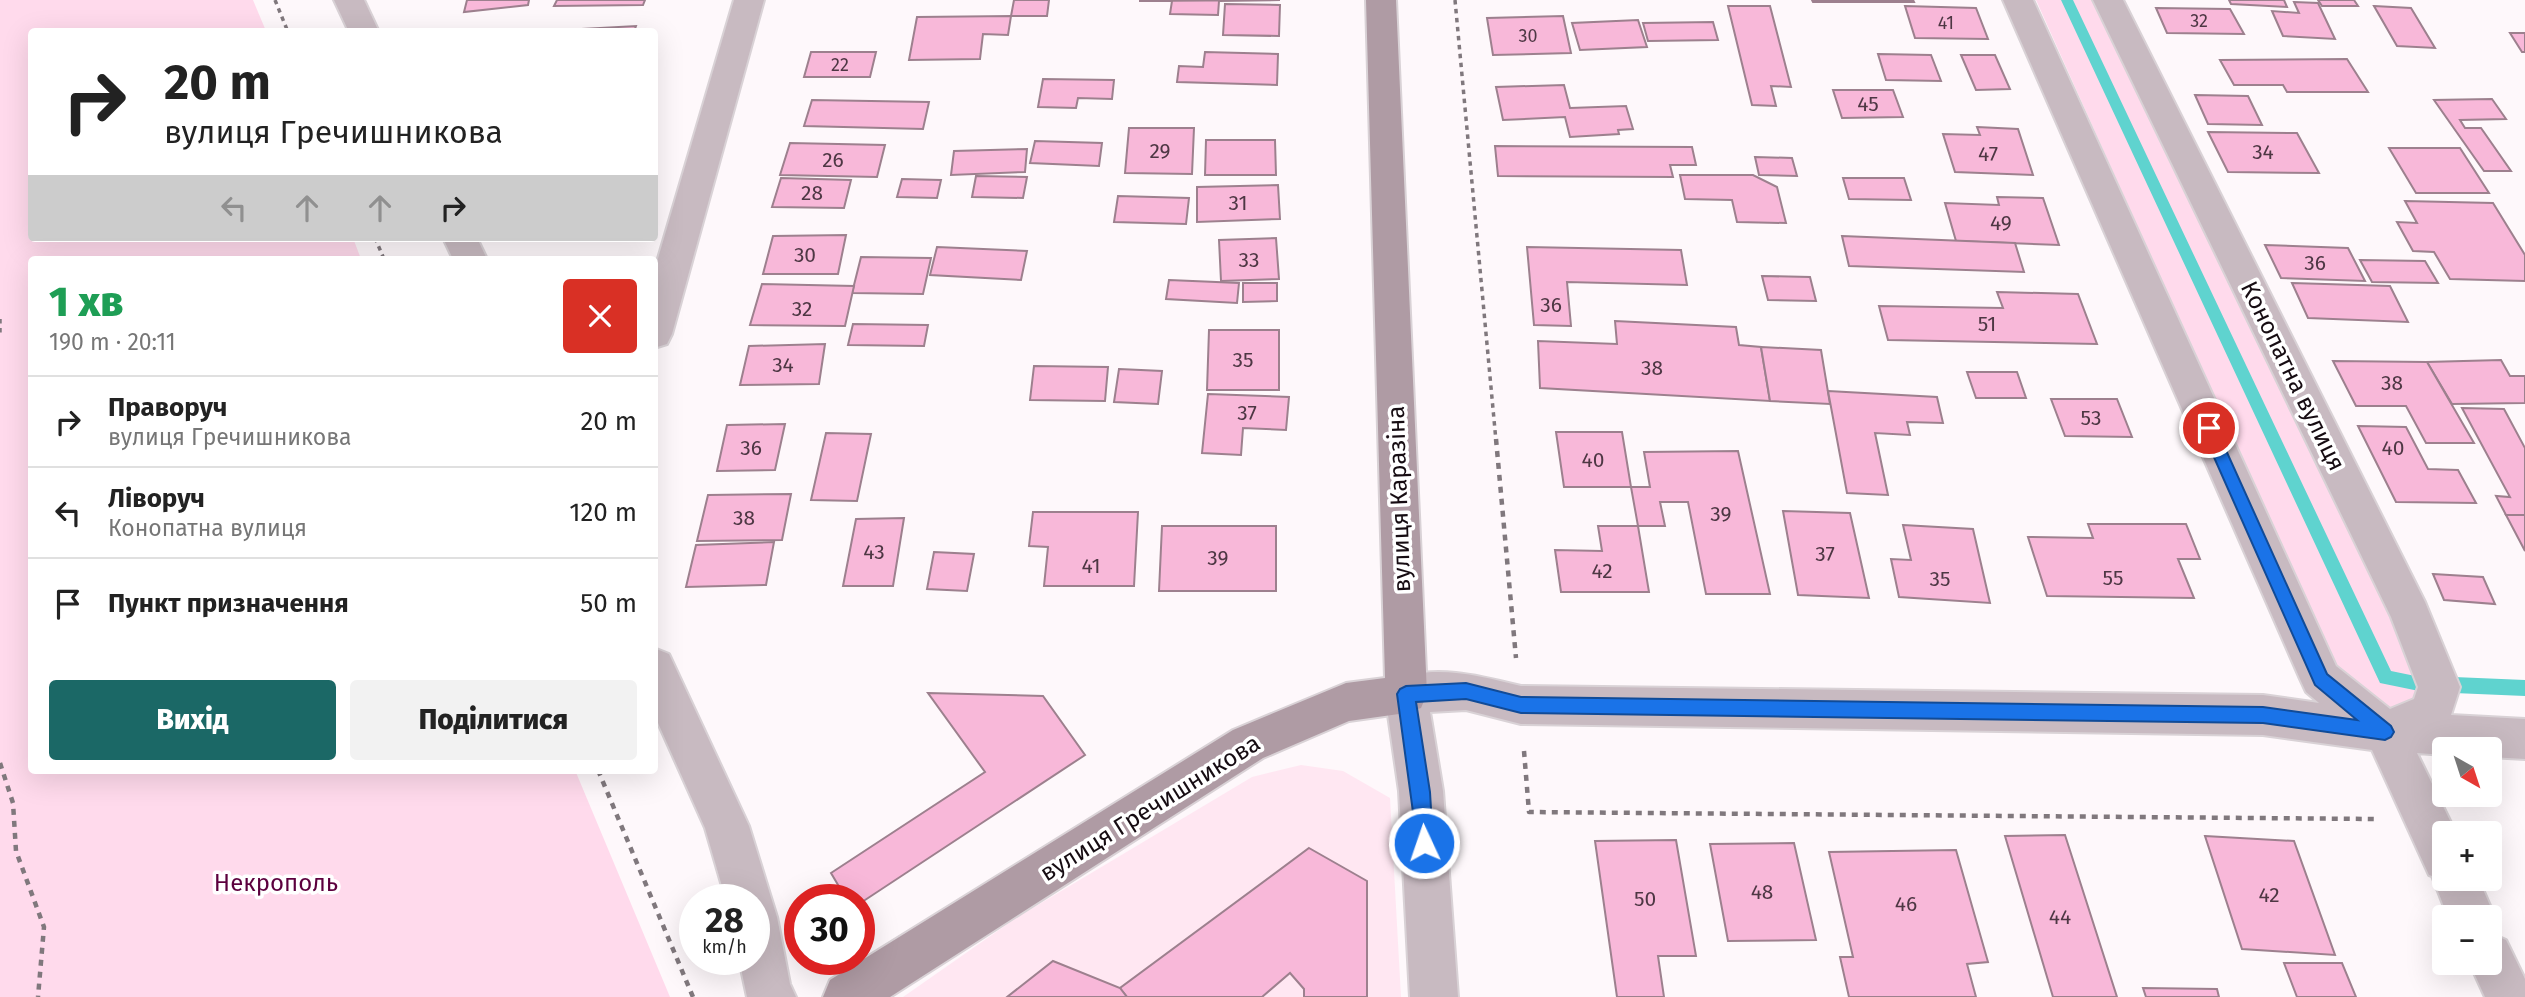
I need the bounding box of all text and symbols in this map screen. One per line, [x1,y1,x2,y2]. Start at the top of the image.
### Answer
house number: 32 [2190,10,2208,32]
house number: 41 [1938,12,1954,34]
house number: 30 [1518,25,1538,47]
text: 20 m [164,53,271,112]
house number: 22 [831,54,849,76]
icon: right [49,56,140,147]
house number: 45 [1857,91,1879,117]
text: вулиця Гречишникова [164,113,503,151]
house number: 29 [1149,138,1171,164]
house number: 34 [2252,139,2274,165]
house number: 47 [1978,141,1998,167]
house number: 26 [822,147,844,173]
house number: 28 [801,180,823,206]
icon: left [215,189,253,227]
icon: ahead [288,189,326,227]
icon: ahead [361,189,399,227]
icon: right [434,189,472,227]
house number: 31 [1228,190,1248,216]
house number: 49 [1990,210,2012,236]
house number: 30 [794,242,816,268]
house number: 33 [1239,247,1259,273]
house number: 36 [2304,250,2326,276]
text: 1 хв [49,277,124,327]
street label: Конопатна вулиця [2235,277,2351,475]
button: close [563,279,637,353]
house number: 36 [1540,292,1562,318]
house number: 32 [792,296,812,322]
house number: 51 [1978,311,1996,337]
text: 190 m · 20:11 [49,328,176,356]
house number: 35 [1233,347,1254,373]
house number: 34 [772,352,794,378]
house number: 38 [1641,355,1663,381]
house number: 38 [2381,370,2403,396]
text: Праворуч [108,392,227,423]
pin [2179,398,2239,458]
house number: 37 [1237,400,1257,426]
icon: right [49,403,87,441]
street label: вулиця Каразіна [1382,405,1416,593]
house number: 53 [2081,405,2101,431]
text: 20 m [580,406,637,437]
icon: arrive [2190,409,2228,447]
text: вулиця Гречишникова [108,423,352,451]
house number: 36 [740,435,762,461]
house number: 40 [2382,435,2404,461]
house number: 40 [1582,447,1604,473]
text: Ліворуч [108,483,205,514]
icon: left [49,494,87,532]
text: 120 m [569,497,637,528]
house number: 39 [1710,501,1732,527]
house number: 38 [733,505,755,531]
text: Конопатна вулиця [108,514,307,542]
house number: 43 [863,539,885,565]
house number: 37 [1815,541,1835,567]
house number: 39 [1207,545,1229,571]
house number: 41 [1081,553,1101,579]
house number: 42 [1591,558,1613,584]
house number: 55 [2103,565,2123,591]
house number: 35 [1930,566,1951,592]
icon: arrive [49,585,87,623]
text: Пункт призначення [108,588,349,619]
text: 50 m [580,588,637,619]
button: Вихід [49,680,336,760]
button: Поділитися [350,680,637,760]
street label: вулиця Гречишникова [1035,729,1265,887]
north arrow [2432,737,2502,807]
map controls [2432,737,2502,975]
position arrow [1387,806,1461,880]
button: + [2432,821,2502,891]
park label: Некрополь [214,869,338,897]
house number: 48 [1751,879,1773,905]
house number: 42 [2258,882,2280,908]
speed limit sign: 30 [784,884,875,975]
house number: 50 [1634,886,1656,912]
house number: 46 [1895,891,1917,917]
text: 28 [705,899,744,941]
house number: 44 [2049,904,2071,930]
button: − [2432,905,2502,975]
text: km/h [702,936,747,958]

